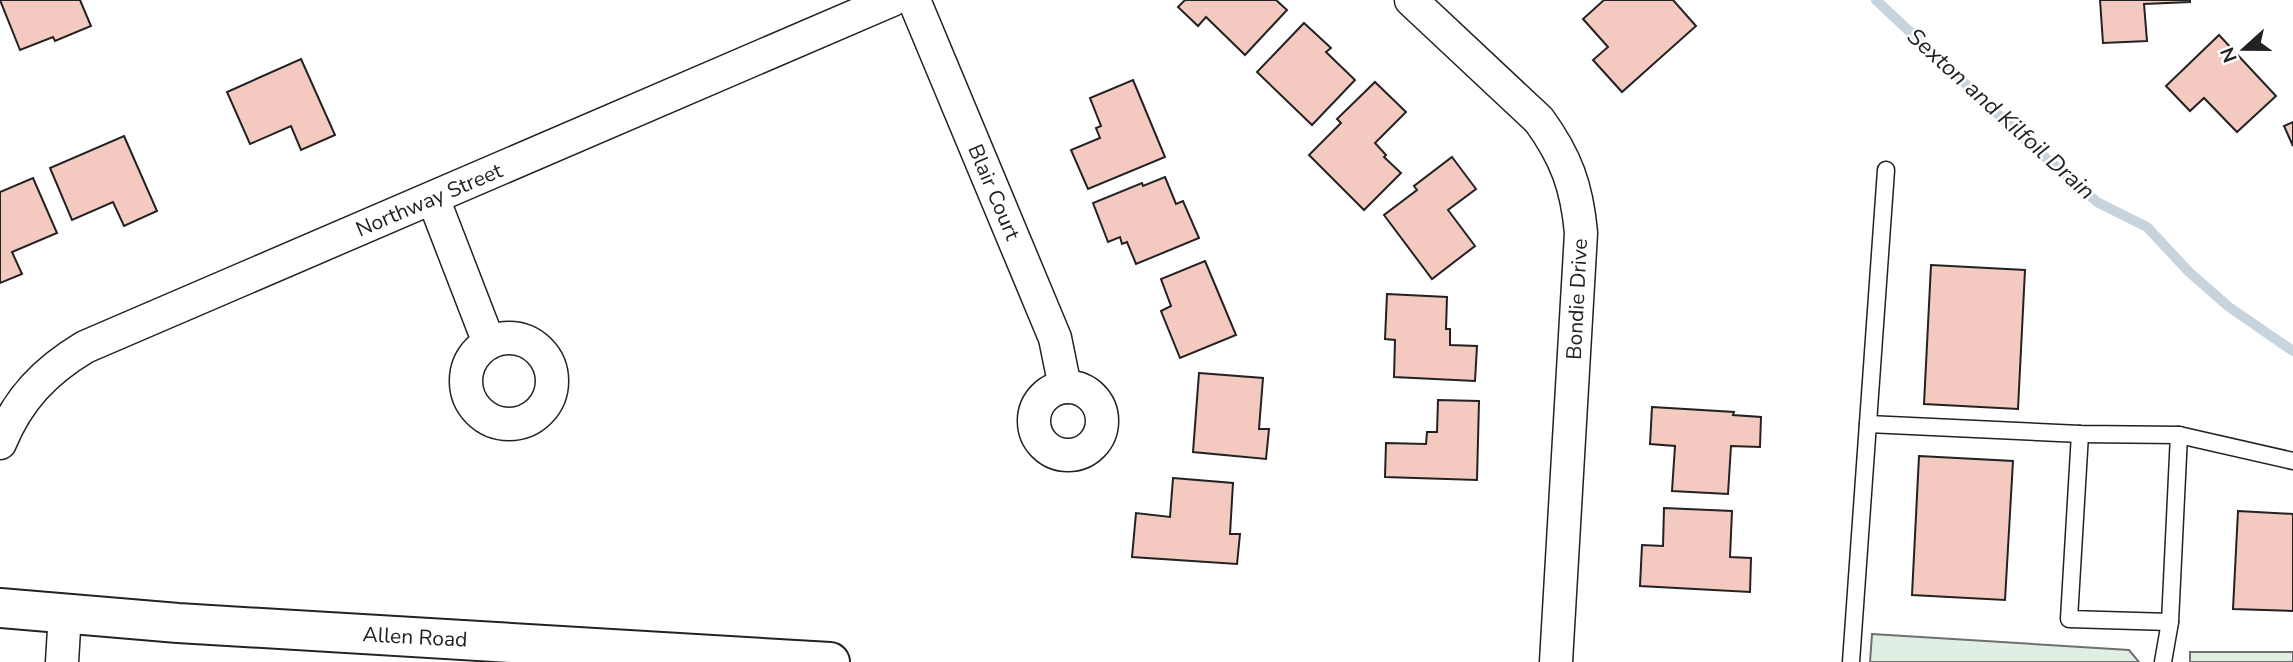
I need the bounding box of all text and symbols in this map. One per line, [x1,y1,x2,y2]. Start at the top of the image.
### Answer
north arrow [2209,14,2279,84]
water label: Sexton and Kilfoil Drain [1900,21,2102,207]
text: N [2214,43,2244,66]
street label: Blair Court [961,140,1027,245]
street label: Northway Street [352,156,507,243]
street label: Bondie Drive [1560,238,1594,360]
street label: Allen Road [362,620,468,654]

